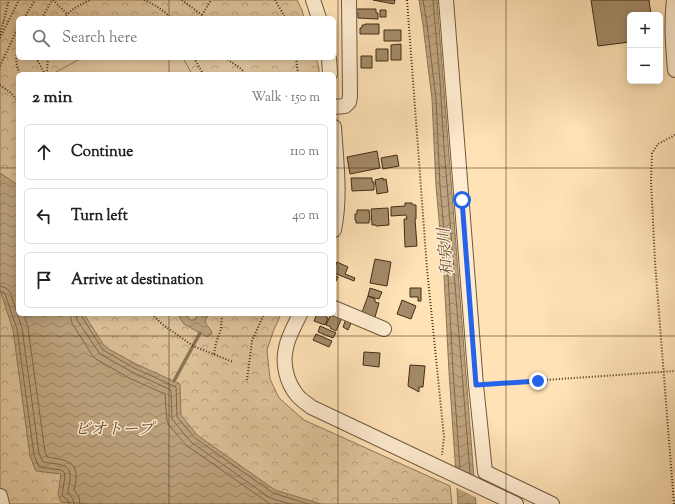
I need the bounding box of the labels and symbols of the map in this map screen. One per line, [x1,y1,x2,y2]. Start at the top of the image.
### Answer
route start [453,191,471,209]
water label: 和泉川 [433,225,461,277]
route end [529,372,547,390]
water label: ビオトープ [74,419,157,442]

